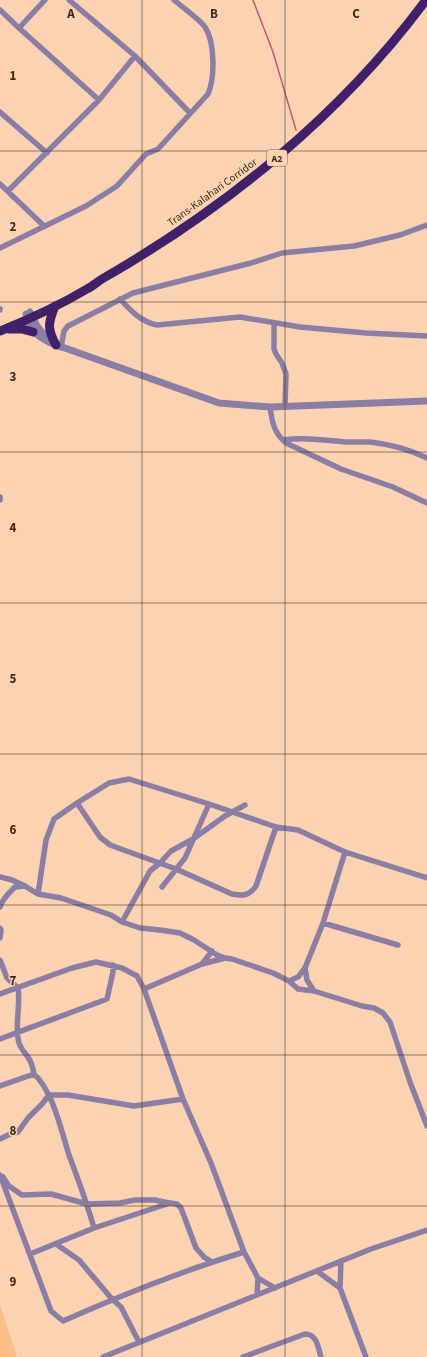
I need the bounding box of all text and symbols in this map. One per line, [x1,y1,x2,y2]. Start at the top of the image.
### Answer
text: A [66,5,75,23]
text: B [210,5,218,23]
text: C [352,5,360,23]
text: 1 [10,67,17,85]
road number: A2 [267,150,287,166]
street label: Trans-Kalahari Corridor [164,155,260,230]
text: 2 [10,218,17,236]
text: 3 [10,368,17,386]
text: 4 [10,519,17,537]
text: 5 [10,670,17,688]
text: 6 [10,821,17,839]
text: 7 [10,972,17,990]
text: 8 [10,1122,17,1140]
text: 9 [10,1273,17,1291]

